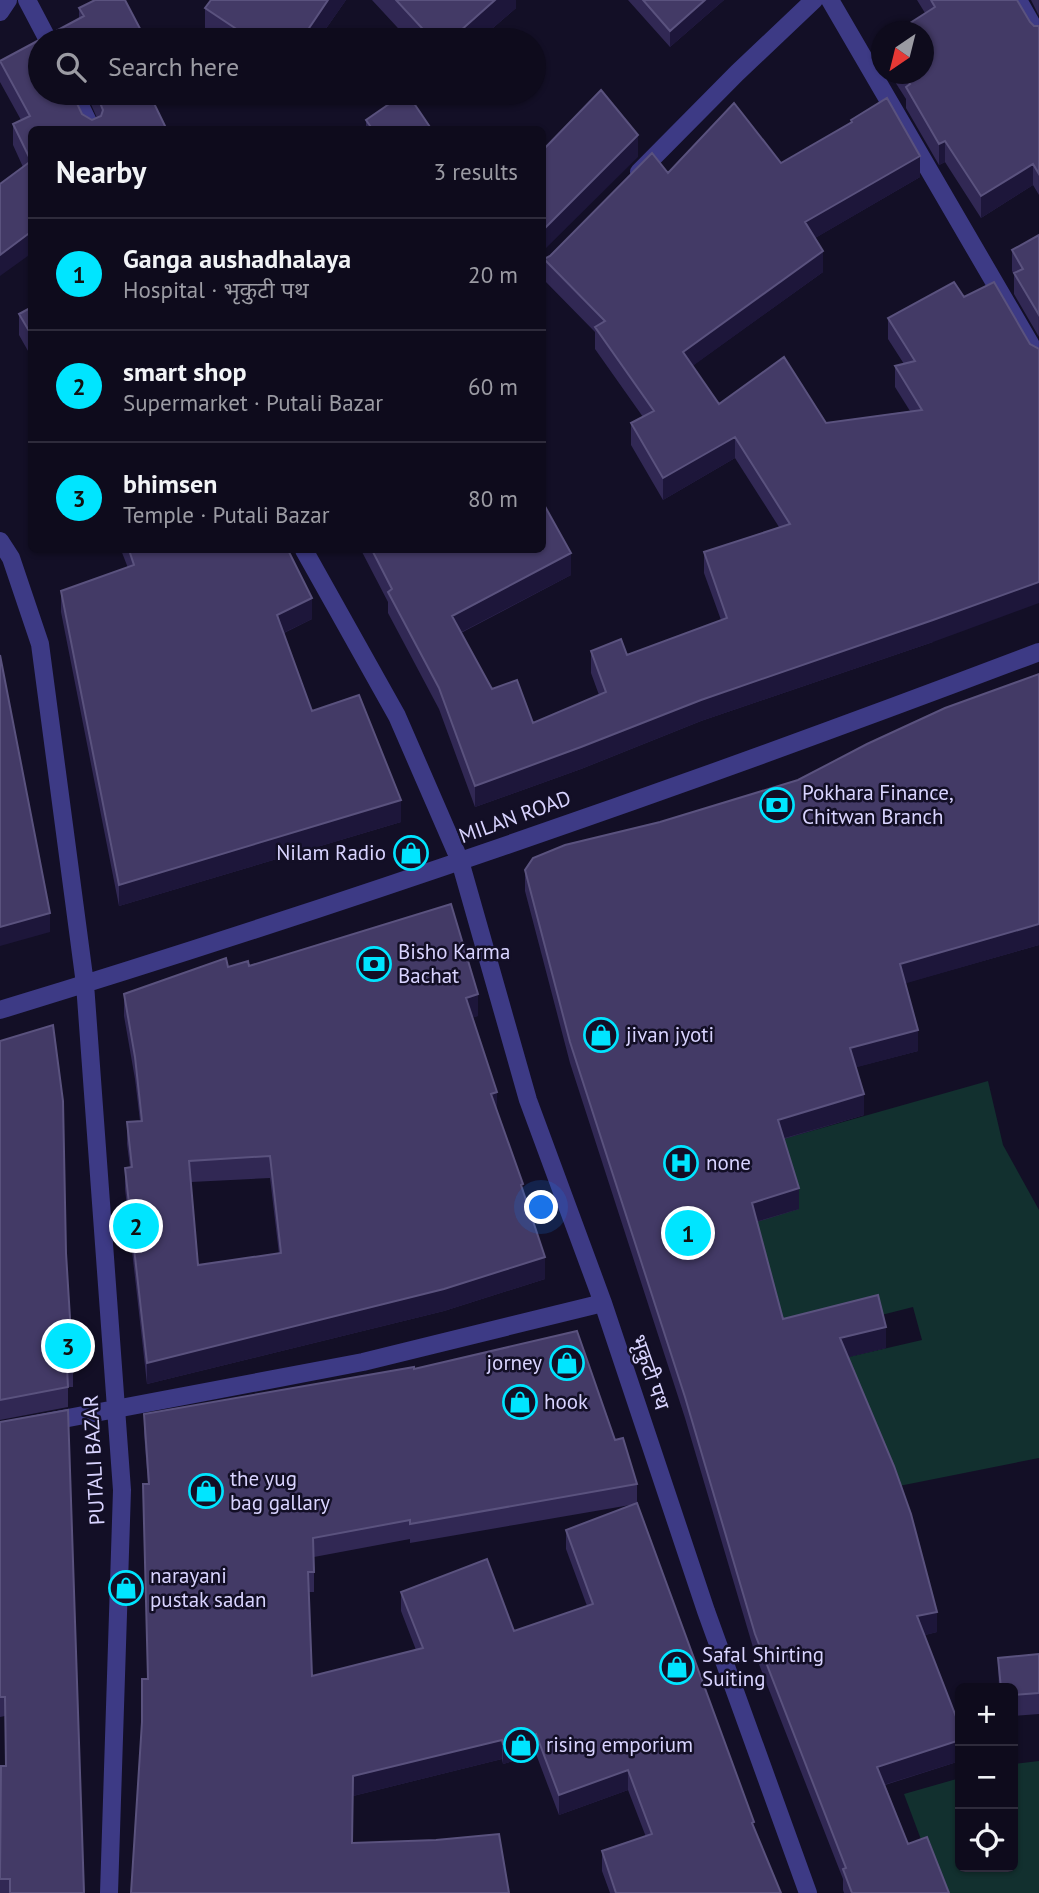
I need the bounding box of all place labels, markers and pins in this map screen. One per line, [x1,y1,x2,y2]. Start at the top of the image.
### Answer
place label: Pokhara Finance, Chitwan Branch [802,779,954,830]
bank icon: Pokhara Finance, Chitwan Branch [758,786,796,824]
shop icon: Nilam Radio [392,834,430,872]
place label: Nilam Radio [276,839,386,866]
place label: Bisho Karma Bachat [398,938,510,989]
bank icon: Bisho Karma Bachat [355,945,393,983]
shop icon: jivan jyoti [582,1016,620,1054]
place label: jivan jyoti [626,1021,714,1048]
hospital icon: none [662,1144,700,1182]
place label: none [706,1149,751,1176]
pin: 2 [113,1200,159,1252]
pin: 1 [665,1207,711,1259]
pin: 3 [45,1320,91,1372]
shop icon: jorney [548,1344,586,1382]
place label: jorney [487,1349,542,1376]
shop icon: hook [501,1383,539,1421]
place label: hook [544,1388,588,1415]
place label: the yug bag gallary [230,1465,330,1516]
shop icon: the yug bag gallary [187,1472,225,1510]
place label: narayani pustak sadan [150,1562,267,1613]
shop icon: narayani pustak sadan [107,1569,145,1607]
place label: Safal Shirting Suiting [702,1641,824,1692]
shop icon: Safal Shirting Suiting [658,1648,696,1686]
shop icon: rising emporium [502,1726,540,1764]
place label: rising emporium [546,1731,693,1758]

